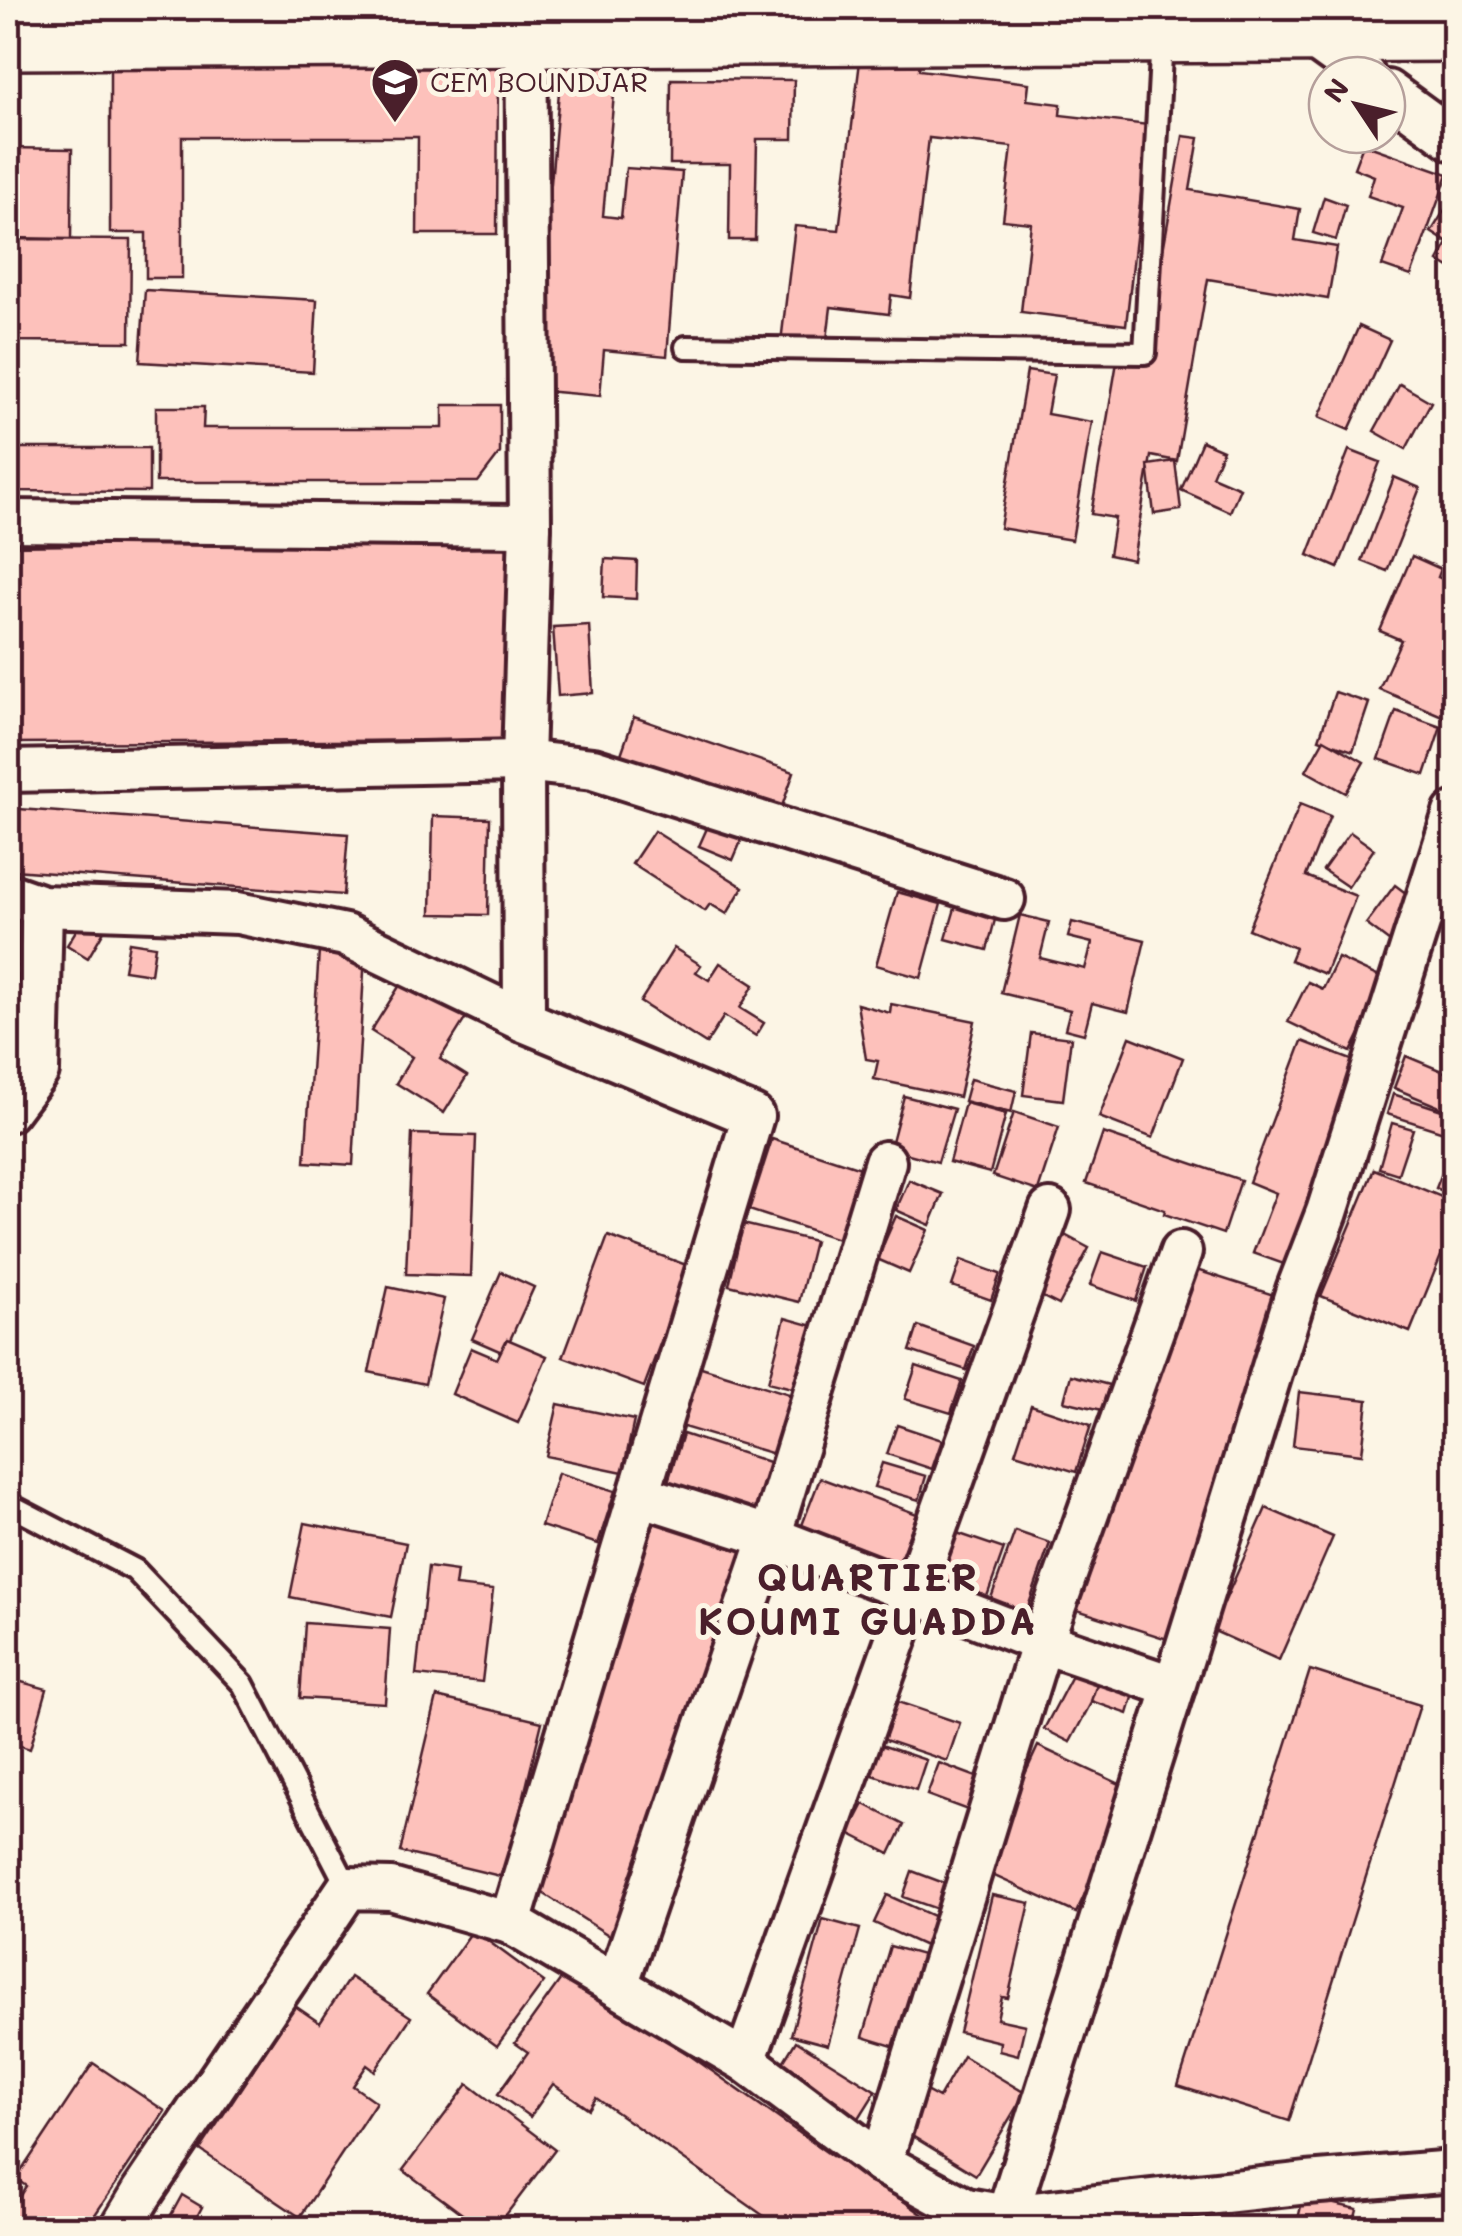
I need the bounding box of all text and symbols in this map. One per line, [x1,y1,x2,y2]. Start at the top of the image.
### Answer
north arrow [1307,55,1407,155]
school or university icon: CEM BOUNDJAR [369,56,421,124]
place label: CEM BOUNDJAR [430,63,648,99]
text: N [1315,71,1357,109]
district label: QUARTIER KOUMI GUADDA [698,1551,1038,1645]

